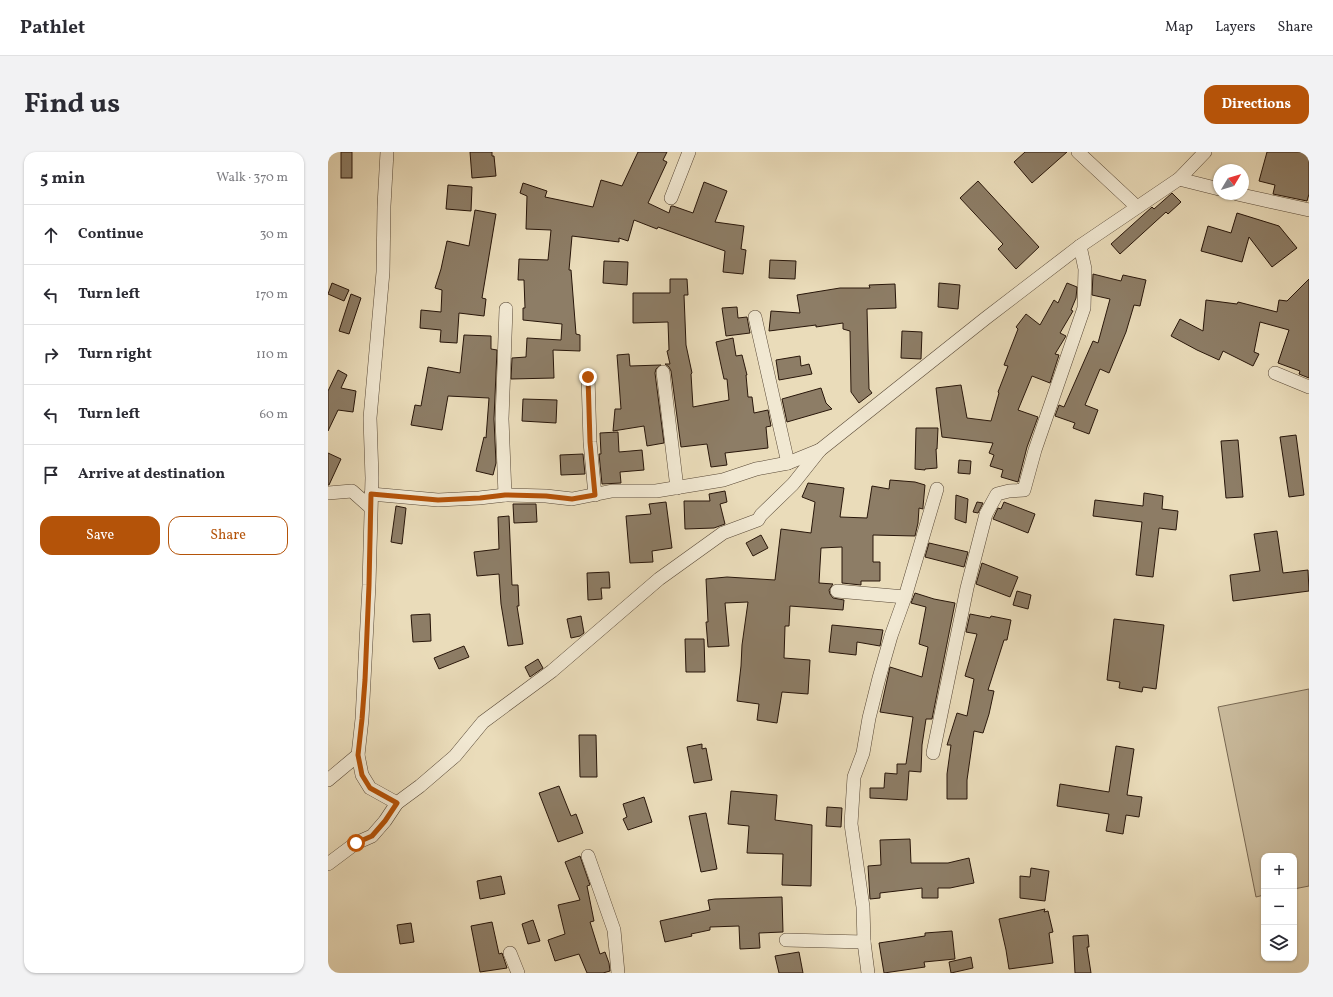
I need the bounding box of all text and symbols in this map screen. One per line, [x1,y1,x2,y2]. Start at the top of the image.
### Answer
text: Pathlet [20,15,85,41]
text: Map [1165,18,1193,37]
text: Layers [1215,18,1255,37]
text: Share [1277,18,1313,37]
text: Find us [24,85,120,124]
button: Directions [1204,85,1309,124]
north arrow [1213,164,1249,200]
text: 5 min [40,167,85,190]
text: Walk · 370 m [216,169,288,187]
icon: ahead [40,224,62,246]
text: Continue [78,224,143,245]
text: 30 m [260,226,288,244]
icon: left [40,284,62,306]
text: Turn left [78,284,140,305]
text: 170 m [255,286,288,304]
icon: right [40,344,62,366]
text: Turn right [78,344,152,365]
text: 110 m [256,346,288,364]
route end [579,368,597,386]
icon: left [40,404,62,426]
text: Turn left [78,404,140,425]
text: 60 m [260,406,288,424]
icon: arrive [40,464,62,486]
text: Arrive at destination [78,464,225,485]
button: Save [40,516,160,555]
button: Share [168,516,288,555]
route start [347,834,365,852]
map controls [1261,853,1297,961]
button: + [1261,853,1297,889]
button: − [1261,889,1297,925]
button: layers [1261,925,1297,961]

